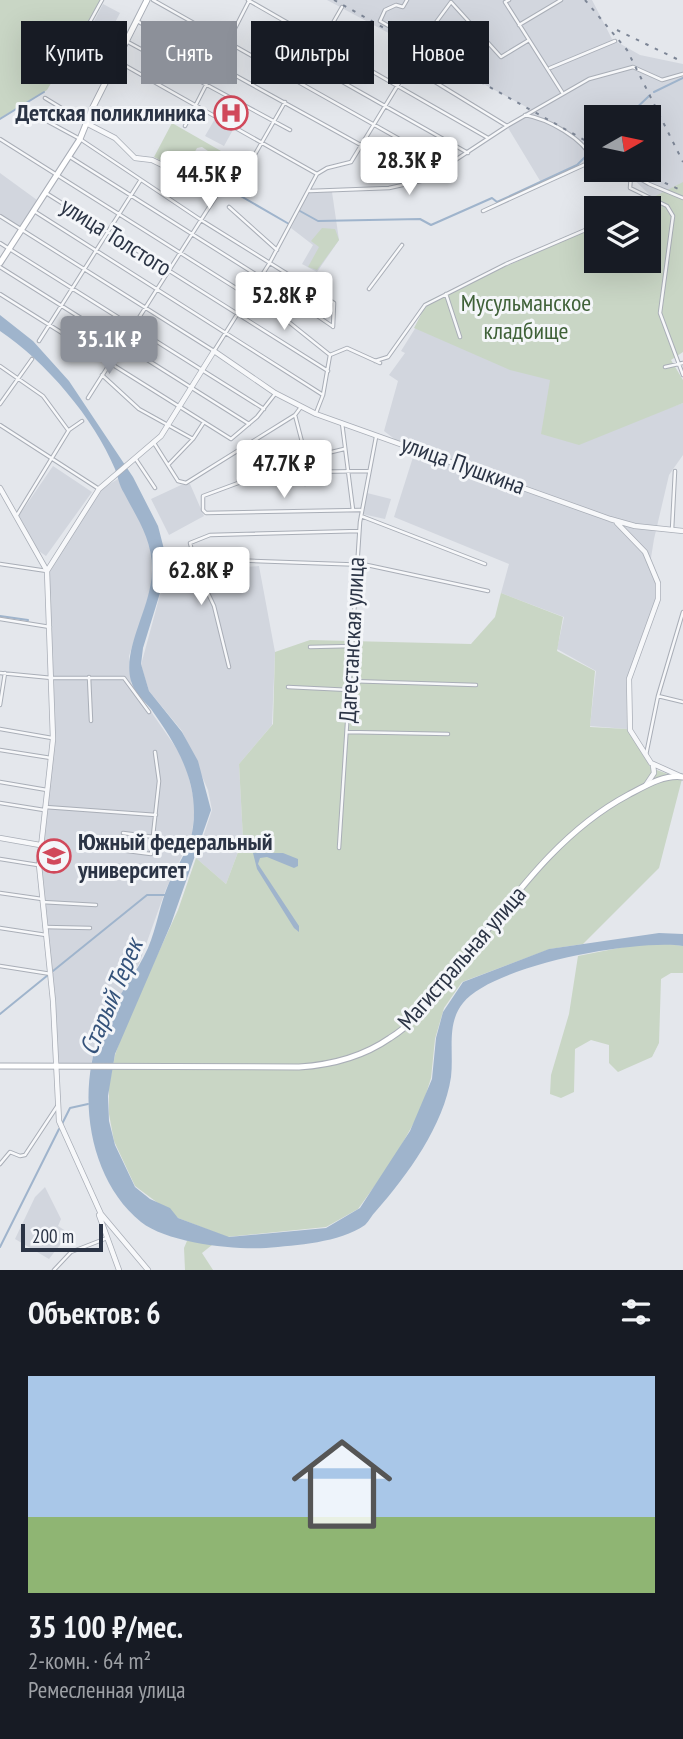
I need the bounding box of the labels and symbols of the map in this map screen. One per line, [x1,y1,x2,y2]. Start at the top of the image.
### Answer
hospital icon: Детская поликлиника [212,94,250,132]
place label: Детская поликлиника [15,97,206,128]
north arrow [584,105,662,182]
pin: 28.3K ₽ [344,138,474,197]
pin: 44.5K ₽ [144,152,274,211]
street label: улица Толстого [55,190,178,283]
pin: 52.8K ₽ [219,272,349,332]
park label: Мусульманское кладбище [461,287,591,346]
pin: 35.1K ₽ [44,316,174,376]
street label: улица Пушкина [397,428,530,501]
pin: 47.7K ₽ [219,440,349,500]
pin: 62.8K ₽ [136,548,266,607]
street label: Дагестанская улица [332,556,371,724]
place label: Южный федеральный университет [77,826,273,885]
school or university icon: Южный федеральный университет [35,837,73,875]
street label: Магистральная улица [391,879,533,1036]
water label: Старый Терек [71,931,151,1060]
scale bar [21,1221,103,1253]

